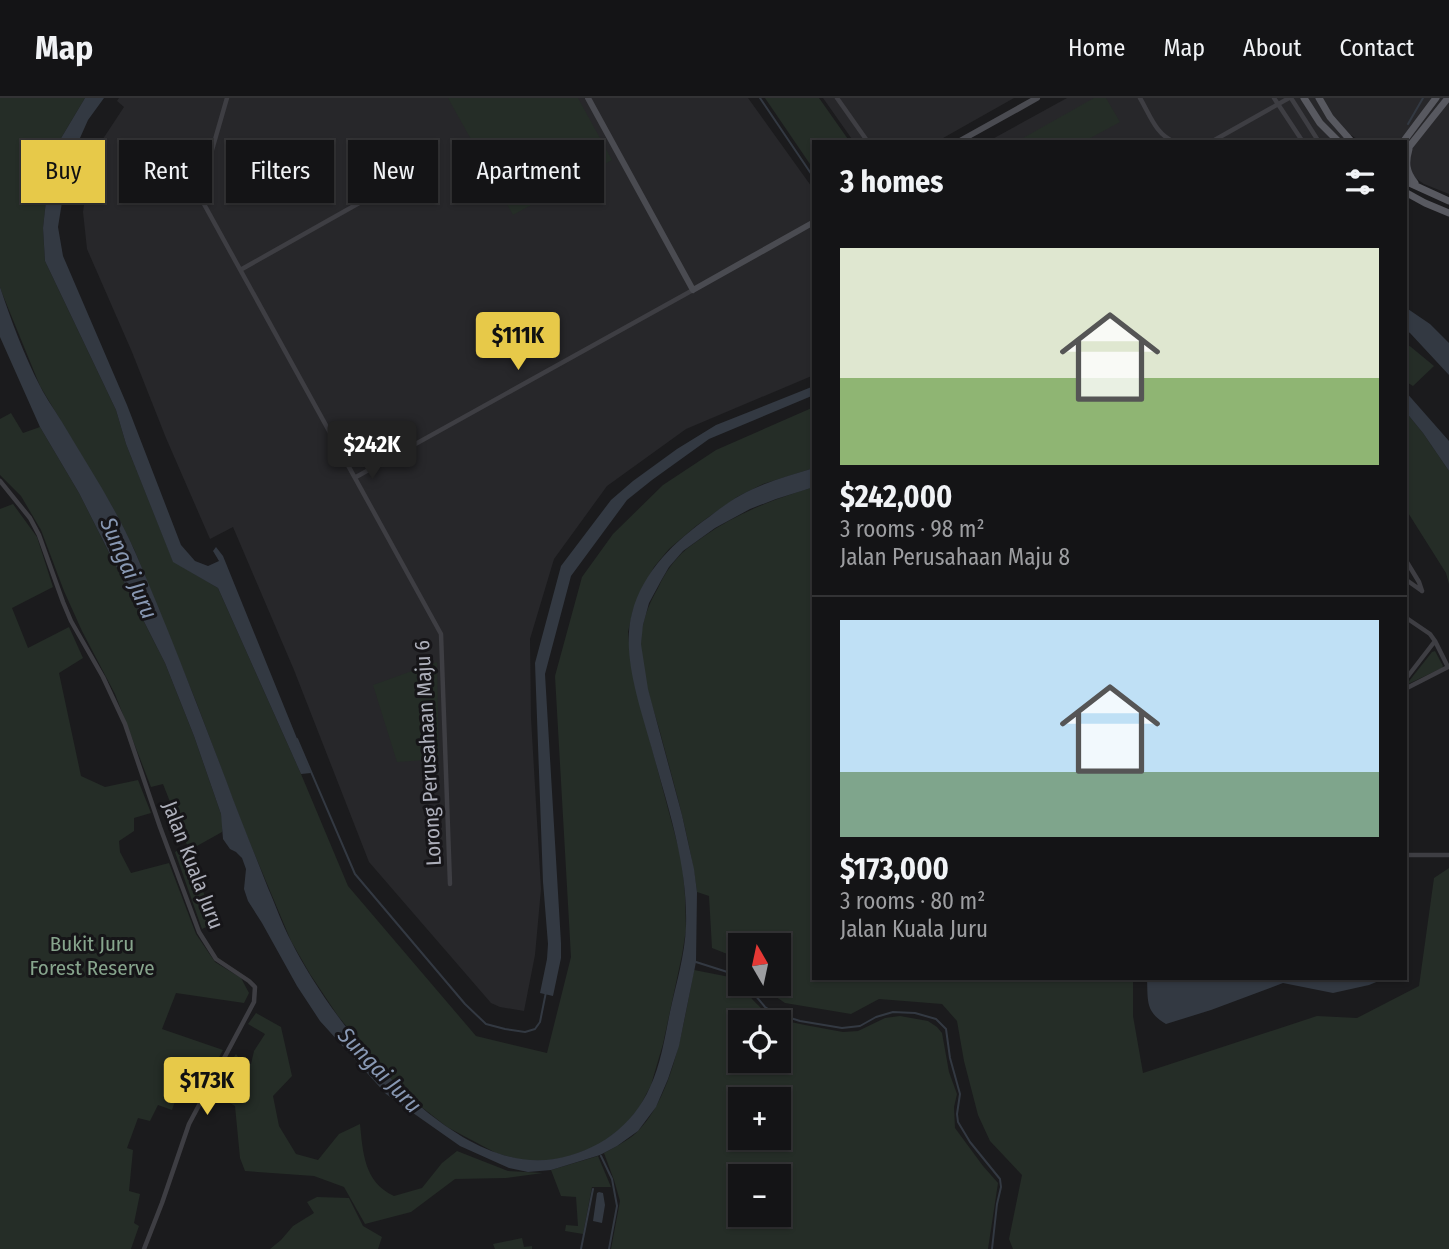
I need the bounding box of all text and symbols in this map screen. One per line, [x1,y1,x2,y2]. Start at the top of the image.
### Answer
text: Map [35,28,93,68]
text: Home [1068,34,1125,62]
text: Map [1163,34,1205,62]
text: About [1243,34,1301,62]
text: Contact [1339,34,1414,62]
chip: Buy [21,140,105,203]
chip: Rent [119,140,212,203]
chip: Filters [226,140,334,203]
chip: New [348,140,438,203]
chip: Apartment [452,140,604,203]
icon: filters [1341,163,1379,201]
text: 3 homes [840,164,943,200]
icon: home [1047,294,1173,420]
pin: $111K [469,313,567,372]
text: $111K [492,321,544,349]
pin: $242K [323,422,421,481]
text: $242K [344,430,401,458]
text: $242,000 [840,479,952,515]
water label: Sungai Juru [94,512,164,623]
text: 3 rooms · 98 m² [840,515,985,543]
text: Jalan Perusahaan Maju 8 [840,543,1070,571]
street label: Lorong Perusahaan Maju 6 [409,640,447,866]
icon: home [1047,666,1173,792]
street label: Jalan Kuala Juru [157,797,229,933]
text: $173,000 [840,851,949,887]
text: 3 rooms · 80 m² [840,887,985,915]
text: Jalan Kuala Juru [840,915,988,943]
park label: Bukit Juru Forest Reserve [29,931,155,981]
north arrow [728,933,791,996]
map controls [728,933,791,1227]
button: locate [728,1010,791,1073]
water label: Sungai Juru [332,1021,428,1119]
pin: $173K [158,1058,256,1117]
text: $173K [180,1066,234,1094]
button: + [728,1087,791,1150]
button: − [728,1164,791,1227]

